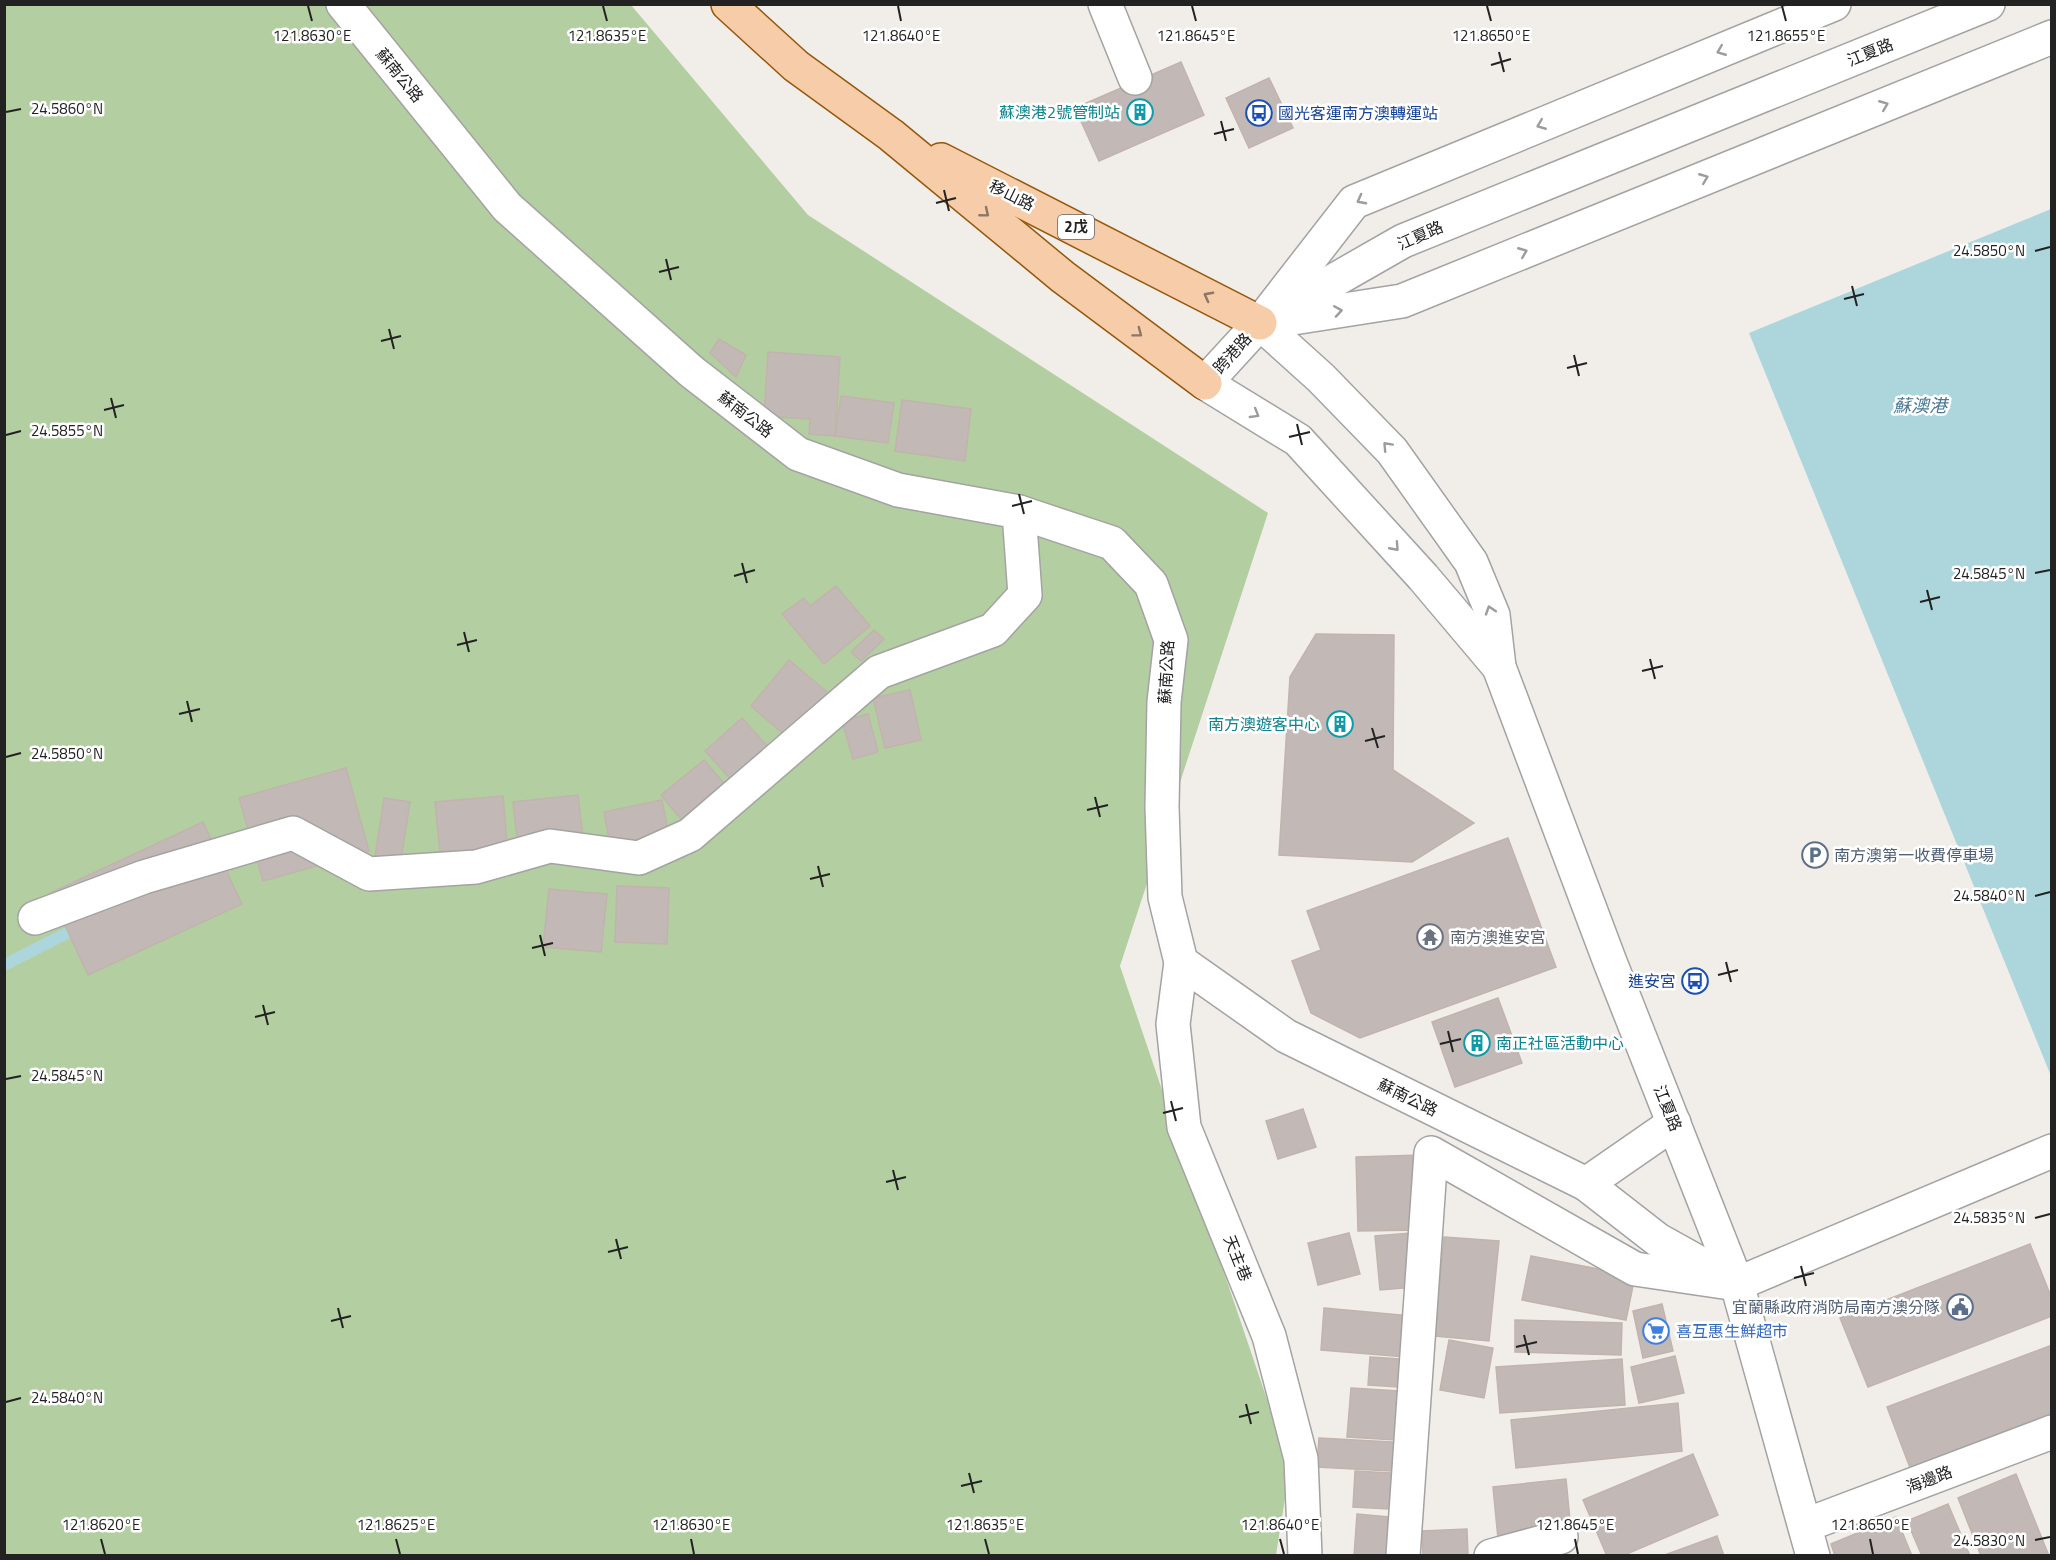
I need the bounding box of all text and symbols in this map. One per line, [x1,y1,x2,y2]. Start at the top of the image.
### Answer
text: 121.8630°E [273,24,351,47]
text: 121.8635°E [568,24,646,47]
text: 121.8640°E [862,24,940,47]
text: 121.8645°E [1157,24,1235,47]
text: 121.8650°E [1452,24,1530,47]
text: 121.8655°E [1747,24,1825,47]
street label: 江夏路 [1843,32,1897,72]
street label: 蘇南公路 [371,43,429,107]
one-way arrow [1717,44,1728,56]
text: 24.5860°N [31,97,103,120]
building icon: 蘇澳港2號管制站 [1125,97,1155,127]
bus stop icon: 國光客運南方澳轉運站 [1244,98,1274,128]
place label: 蘇澳港2號管制站 [999,100,1120,124]
one-way arrow [1878,100,1889,112]
place label: 國光客運南方澳轉運站 [1278,101,1438,125]
one-way arrow [1536,118,1547,130]
one-way arrow [1697,173,1708,185]
street label: 移山路 [985,174,1039,216]
one-way arrow [1357,193,1367,204]
one-way arrow [978,205,989,216]
street label: 江夏路 [1393,214,1447,256]
road number: 2戊 [1058,215,1094,239]
text: 24.5850°N [1953,239,2025,262]
one-way arrow [1517,247,1528,259]
one-way arrow [1203,291,1214,303]
one-way arrow [1334,305,1343,317]
one-way arrow [1131,326,1142,337]
street label: 跨港路 [1207,327,1257,379]
street label: 蘇南公路 [713,385,779,443]
water label: 蘇澳港 [1893,392,1950,419]
one-way arrow [1249,406,1259,418]
text: 24.5855°N [31,419,103,442]
one-way arrow [1383,442,1394,453]
one-way arrow [1388,540,1399,551]
text: 24.5845°N [1953,562,2025,585]
one-way arrow [1485,605,1497,616]
street label: 蘇南公路 [1152,639,1180,705]
building icon: 南方澳遊客中心 [1325,709,1355,739]
place label: 南方澳遊客中心 [1208,712,1320,736]
text: 24.5850°N [31,742,103,765]
parking icon: 南方澳第一收費停車場 [1800,840,1830,870]
place label: 南方澳第一收費停車場 [1834,843,1994,867]
text: 24.5840°N [1953,884,2025,907]
temple icon: 南方澳進安宮 [1415,922,1445,952]
place label: 南方澳進安宮 [1450,925,1546,949]
bus stop icon: 進安宮 [1680,966,1710,996]
place label: 進安宮 [1628,969,1676,993]
building icon: 南正社區活動中心 [1462,1028,1492,1058]
place label: 南正社區活動中心 [1496,1031,1624,1055]
text: 24.5845°N [31,1064,103,1087]
street label: 蘇南公路 [1374,1072,1442,1122]
street label: 江夏路 [1648,1081,1688,1135]
text: 24.5835°N [1953,1206,2025,1229]
street label: 天主巷 [1218,1231,1258,1285]
public building icon: 宜蘭縣政府消防局南方澳分隊 [1945,1292,1975,1322]
place label: 宜蘭縣政府消防局南方澳分隊 [1732,1295,1940,1319]
supermarket icon: 喜互惠生鮮超市 [1641,1316,1671,1346]
place label: 喜互惠生鮮超市 [1676,1319,1788,1343]
text: 24.5840°N [31,1386,103,1409]
street label: 海邊路 [1902,1459,1956,1499]
text: 121.8620°E [62,1513,140,1536]
text: 121.8625°E [357,1513,435,1536]
text: 121.8630°E [652,1513,730,1536]
text: 121.8635°E [946,1513,1024,1536]
text: 121.8640°E [1241,1513,1319,1536]
text: 121.8645°E [1536,1513,1614,1536]
text: 121.8650°E [1831,1513,1909,1536]
text: 24.5830°N [1953,1529,2025,1552]

